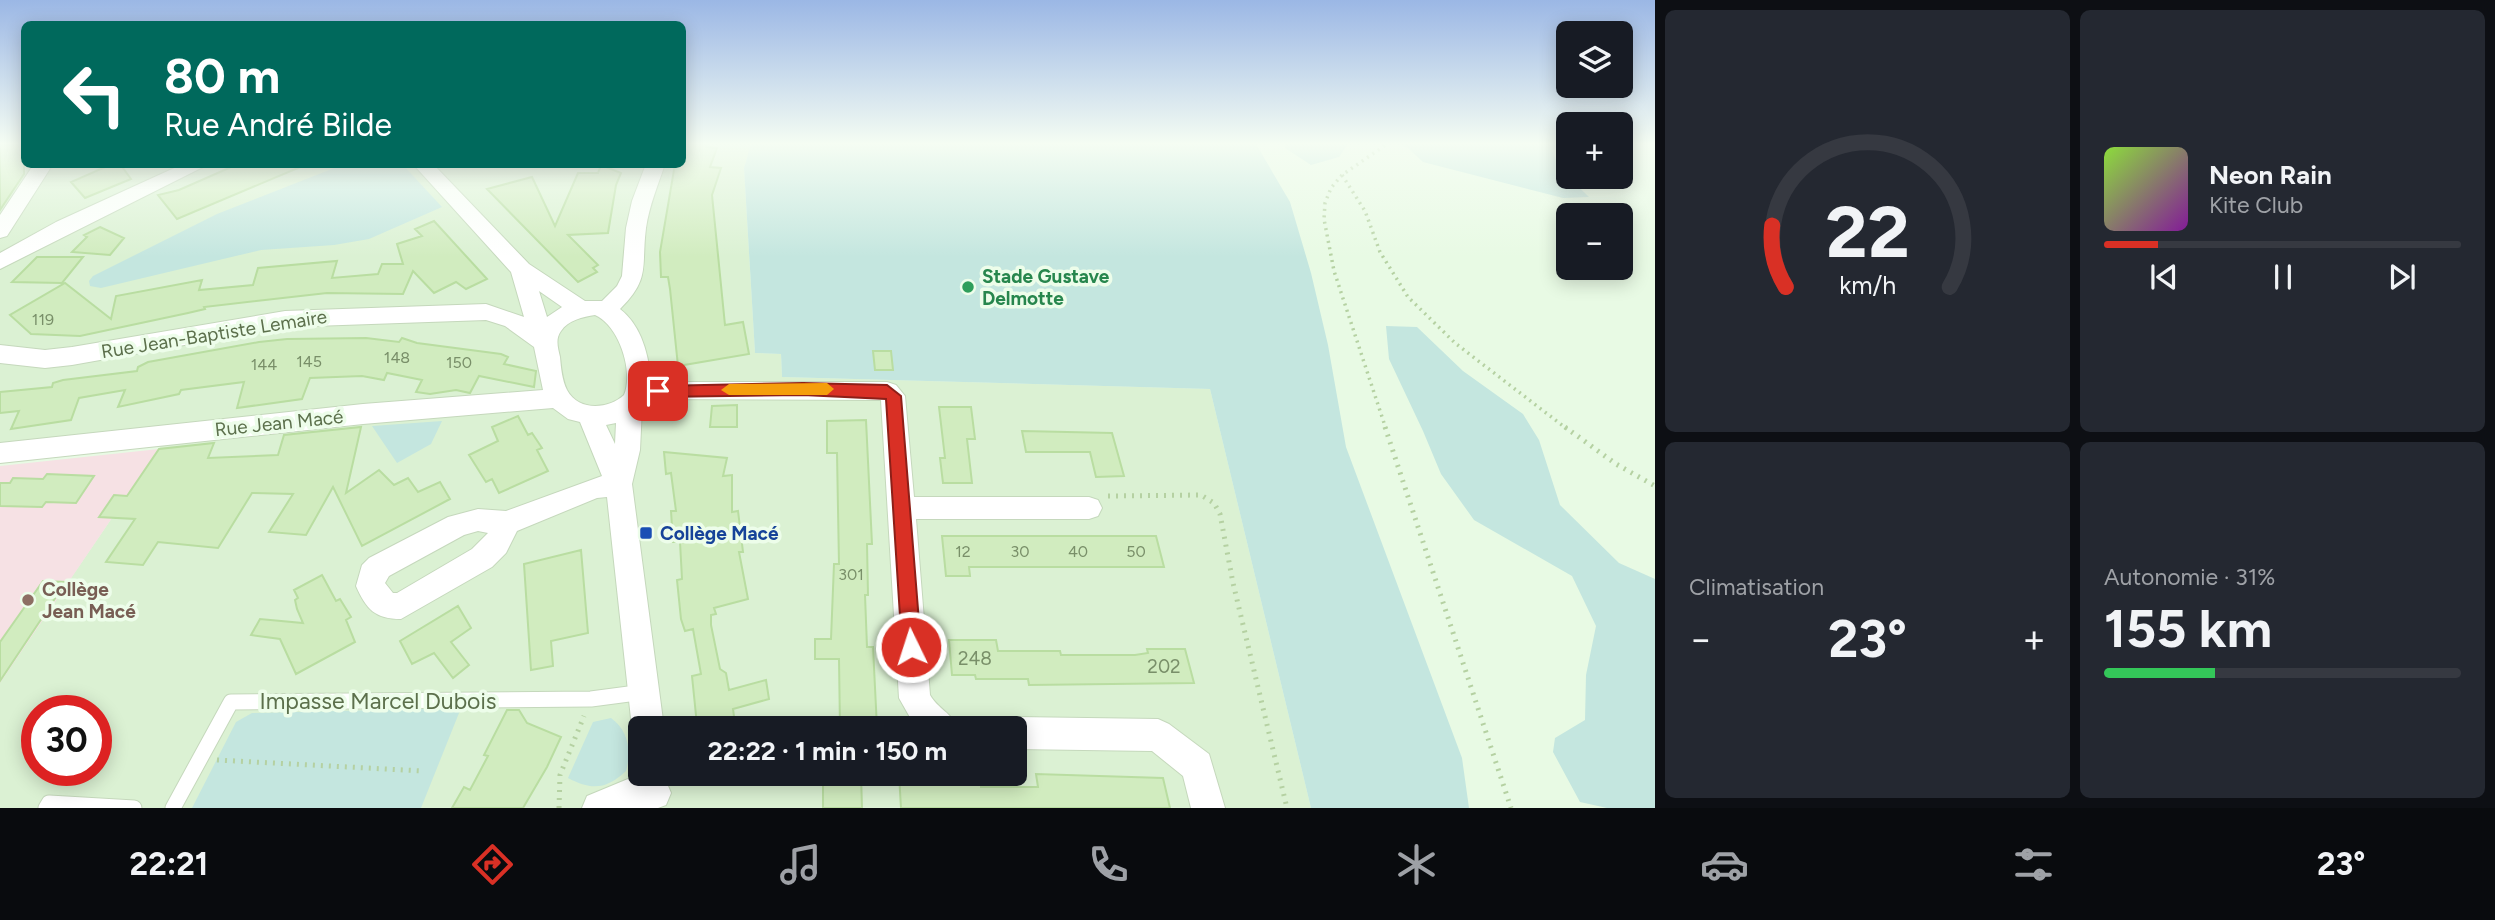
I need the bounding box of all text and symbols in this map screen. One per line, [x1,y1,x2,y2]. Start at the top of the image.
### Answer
map controls [1556,21,1633,280]
button: layers [1556,21,1633,98]
text: 80 m [164,46,280,105]
icon: left [49,49,140,140]
text: Rue André Bilde [164,106,392,144]
button: + [1556,112,1633,189]
text: Neon Rain [2209,159,2332,191]
text: 22 [1825,189,1910,276]
text: Kite Club [2209,191,2303,219]
button: − [1556,203,1633,280]
icon: previous [2145,258,2183,296]
icon: pause [2264,258,2302,296]
icon: next [2383,258,2421,296]
place label: Stade Gustave Delmotte [982,265,1110,310]
text: km/h [1839,270,1896,300]
marker: Stade Gustave Delmotte [960,279,976,295]
street label: Rue Jean-Baptiste Lemaire [99,305,329,363]
house number: 119 [32,310,54,329]
house number: 148 [384,348,410,367]
house number: 145 [296,352,322,371]
house number: 150 [446,353,472,372]
house number: 144 [251,355,277,374]
pin [628,361,688,421]
icon: arrive [639,372,677,410]
street label: Rue Jean Macé [214,405,344,441]
place label: Collège Macé [660,522,779,545]
marker: Collège Macé [638,525,654,541]
house number: 12 [955,542,971,561]
house number: 30 [1011,542,1029,561]
house number: 40 [1068,542,1088,561]
house number: 50 [1126,542,1146,561]
text: Autonomie · 31% [2104,563,2275,591]
house number: 301 [838,565,864,584]
text: Climatisation [1689,573,1824,601]
place label: Collège Jean Macé [42,578,136,623]
marker: Collège Jean Macé [20,592,36,608]
text: 155 km [2104,598,2272,660]
text: 23° [1828,608,1907,670]
position arrow [874,610,948,684]
text: − [1689,616,1713,662]
text: + [2022,616,2046,662]
house number: 248 [958,647,992,670]
house number: 202 [1147,655,1181,678]
street label: Impasse Marcel Dubois [259,687,497,715]
speed limit sign: 30 [21,695,112,786]
text: 22:22 · 1 min · 150 m [708,735,947,767]
icon: directions [468,840,517,889]
icon: music [776,840,825,889]
icon: phone [1084,840,1133,889]
icon: climate [1392,840,1441,889]
icon: car [1700,840,1749,889]
icon: filters [2009,840,2058,889]
text: 22:21 [130,845,208,883]
text: 23° [2317,845,2365,883]

